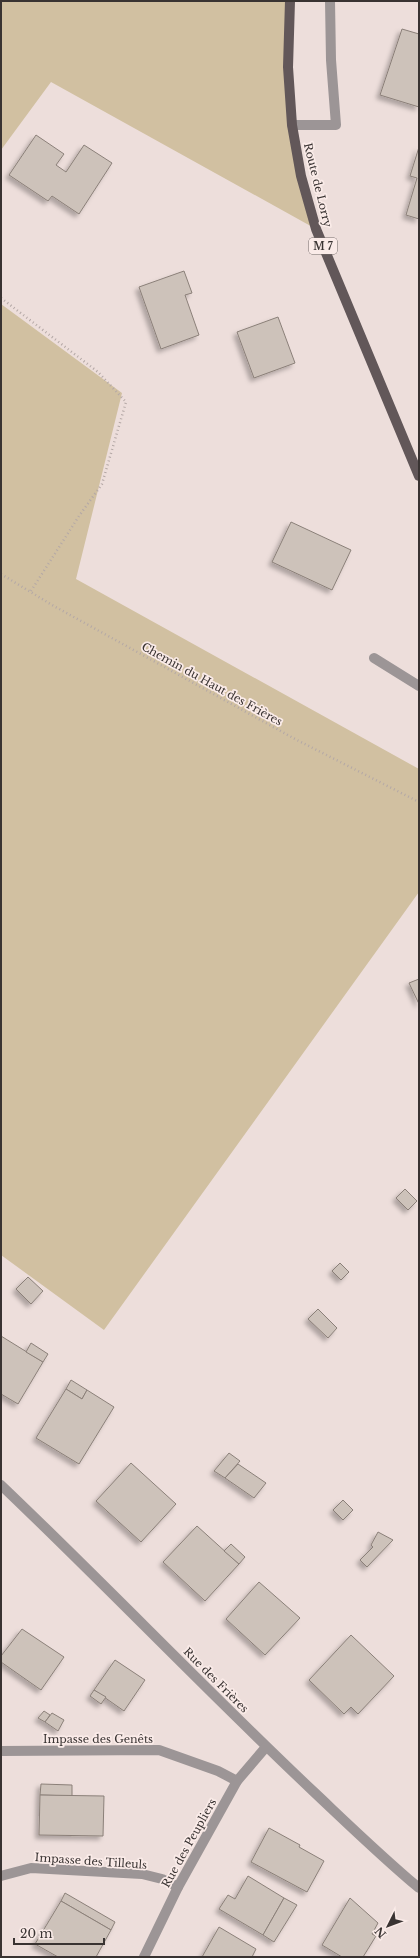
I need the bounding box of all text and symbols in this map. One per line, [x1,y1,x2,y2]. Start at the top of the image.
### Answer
street label: Route de Lorry [301,141,335,229]
road number: M 7 [309,238,337,254]
street label: Chemin du Haut des Frières [139,639,285,729]
street label: Rue des Frières [181,1645,251,1715]
street label: Impasse des Genêts [43,1732,153,1746]
street label: Rue des Peupliers [159,1796,219,1890]
street label: Impasse des Tilleuls [34,1850,148,1872]
north arrow [368,1906,408,1946]
scale bar [14,1920,104,1946]
text: N [371,1924,389,1941]
text: 20 m [20,1926,52,1941]

